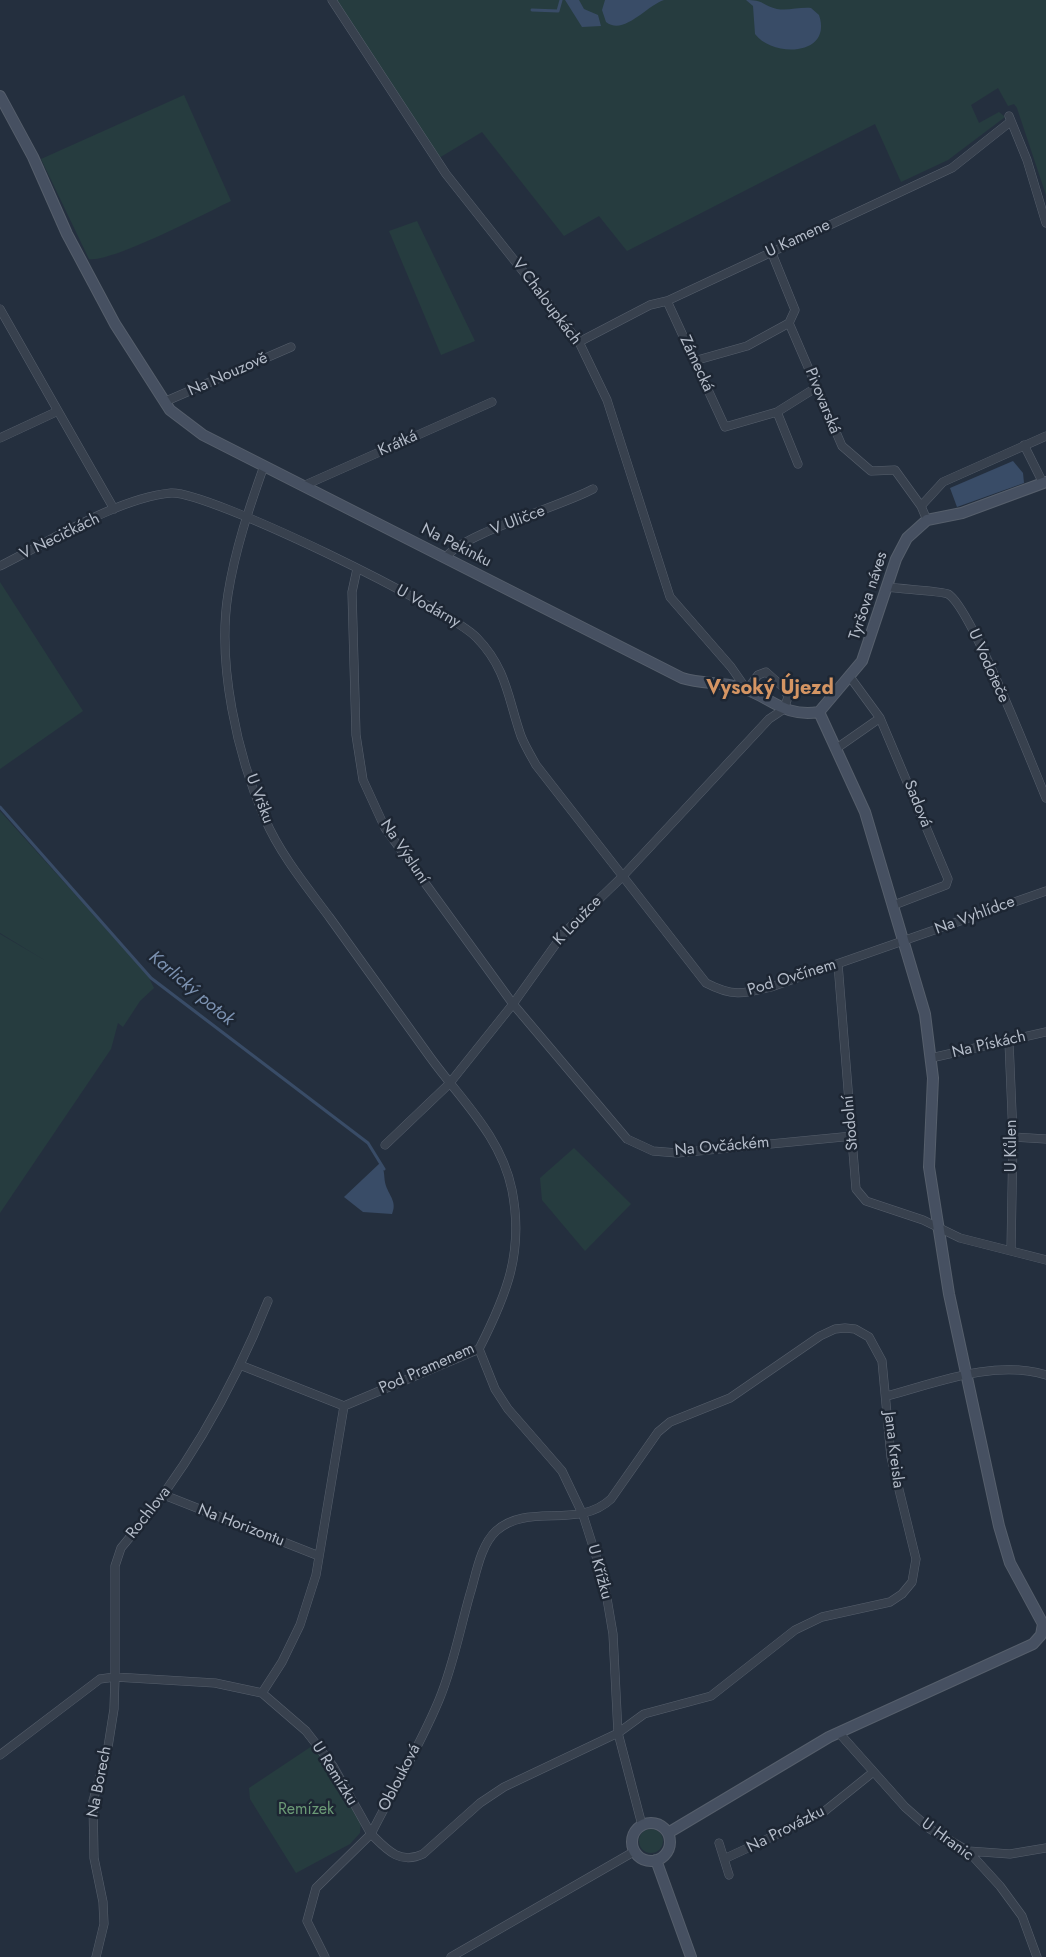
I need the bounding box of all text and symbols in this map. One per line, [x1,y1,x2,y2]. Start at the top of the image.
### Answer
street label: U Kamene [763,216,833,262]
street label: V Chaloupkách [507,255,585,349]
street label: Zámecká [675,333,717,395]
street label: Na Nouzově [185,349,271,401]
street label: Pivovarská [800,365,844,437]
street label: Krátká [375,427,421,461]
street label: V Uličce [488,502,548,540]
street label: V Necičkách [17,509,103,565]
street label: Na Pekinku [418,520,494,572]
street label: Tyršova náves [846,550,892,642]
street label: U Vodárny [392,581,464,633]
street label: U Vodoteče [963,626,1013,706]
district label: Vysoký Újezd [706,677,834,701]
street label: U Vršku [241,772,277,826]
street label: Sadová [899,778,935,830]
street label: Na Výsluní [375,816,433,888]
street label: K Loužce [550,892,606,950]
street label: Na Vyhlídce [932,893,1018,939]
water label: Karlický potok [144,947,238,1031]
street label: Pod Ovčínem [745,955,839,1001]
street label: Na Pískách [950,1027,1028,1063]
street label: Stodolní [839,1095,863,1151]
street label: U Kůlen [1002,1120,1022,1172]
street label: Na Ovčáckém [674,1133,770,1161]
street label: Pod Pramenem [376,1339,478,1399]
street label: Jana Kreisla [879,1411,907,1489]
street label: Rochlova [123,1483,175,1543]
street label: Na Horizontu [195,1501,287,1551]
street label: U Křížku [582,1542,616,1602]
street label: U Remízku [307,1739,361,1809]
street label: Oblouková [375,1741,425,1815]
street label: Na Borech [84,1745,116,1819]
park label: Remízek [278,1800,334,1820]
street label: Na Provázku [744,1802,828,1858]
street label: U Hranic [917,1815,977,1865]

